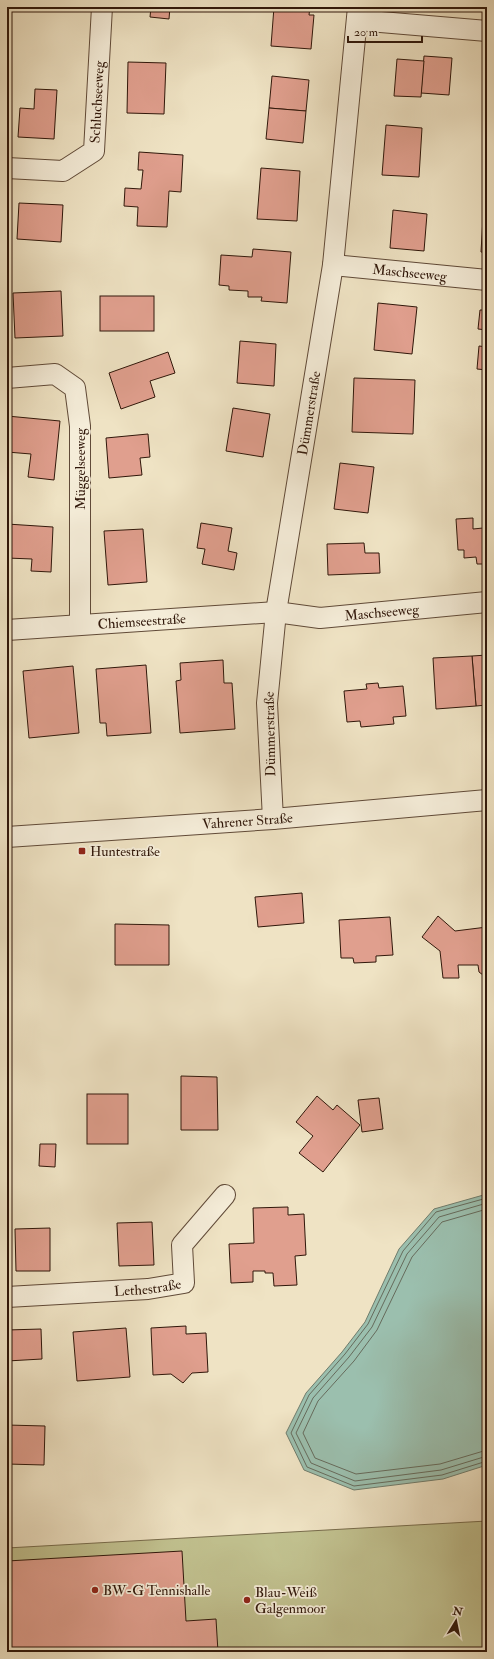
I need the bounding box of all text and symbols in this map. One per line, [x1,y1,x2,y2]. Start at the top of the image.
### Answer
scale bar [348,18,422,44]
text: 20 m [354,25,379,40]
street label: Schluchseeweg [86,59,108,144]
street label: Maschseeweg [372,260,449,285]
street label: Dümmerstraße [293,370,324,457]
street label: Müggelseeweg [72,427,89,510]
street label: Maschseeweg [344,600,421,624]
street label: Chiemseestraße [97,610,186,632]
street label: Dümmerstraße [261,691,279,777]
street label: Vahrener Straße [202,809,294,832]
place label: Huntestraße [90,843,160,860]
marker: Huntestraße [77,846,87,856]
street label: Lethestraße [114,1275,183,1299]
place label: BW-G Tennishalle [103,1582,210,1599]
place label: Blau-Weiß Galgenmoor [255,1584,326,1617]
marker: BW-G Tennishalle [90,1585,100,1595]
marker: Blau-Weiß Galgenmoor [242,1595,252,1605]
north arrow [436,1601,476,1641]
text: N [451,1604,465,1619]

